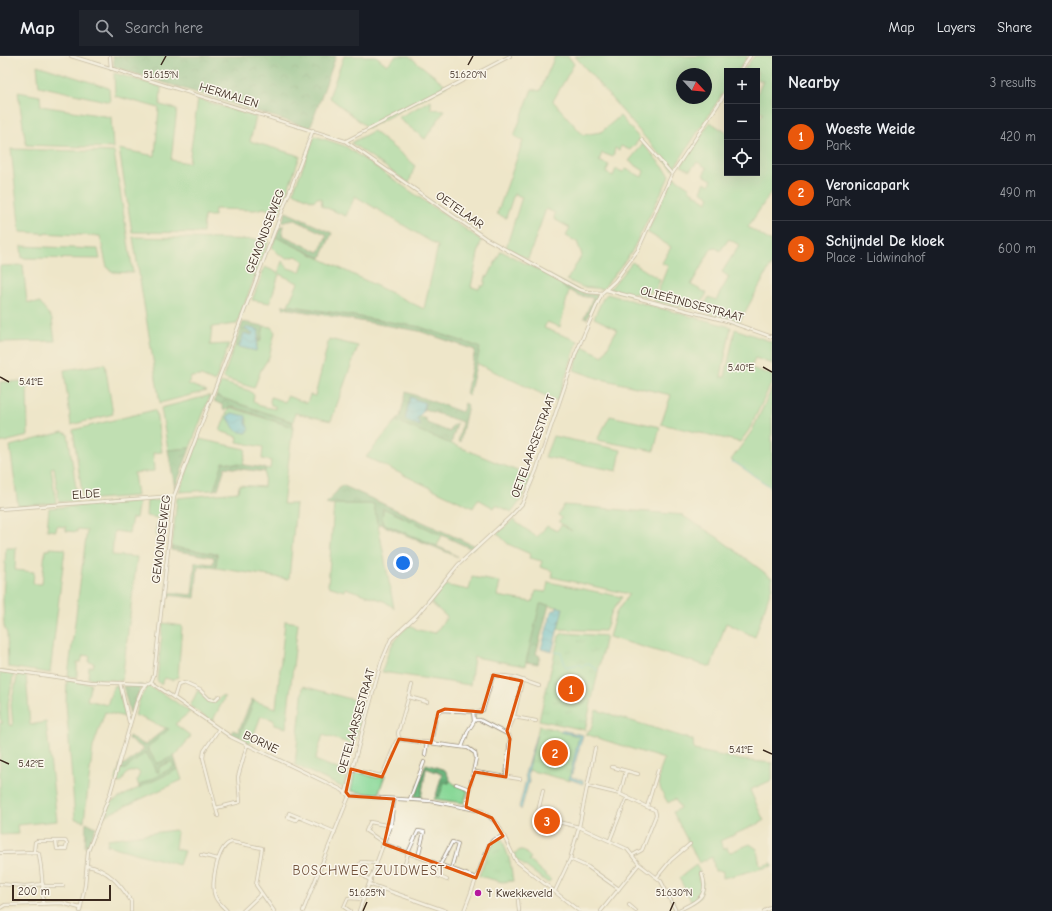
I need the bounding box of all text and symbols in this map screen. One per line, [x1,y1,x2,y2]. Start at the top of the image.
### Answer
search box [79,10,359,46]
text: Map [20,17,55,39]
icon: search [93,17,115,39]
text: Search here [125,19,203,37]
text: Map [888,19,915,36]
text: Layers [937,19,975,36]
text: Share [997,19,1032,36]
north arrow [676,68,712,104]
map controls [724,68,760,176]
button: + [724,68,760,104]
text: 51.615°N [144,69,178,81]
text: 51.620°N [450,69,486,81]
text: Nearby [788,73,839,92]
text: 3 results [990,75,1036,90]
street label: HERMALEN [198,79,260,111]
button: − [724,104,760,140]
text: Woeste Weide [826,120,915,138]
text: 1 [798,129,804,144]
text: 420 m [1000,129,1036,144]
text: Park [826,138,851,153]
button: locate [724,140,760,176]
text: Veronicapark [826,176,909,194]
text: 2 [798,185,804,200]
text: 490 m [1000,185,1036,200]
street label: GEMONDSEWEG [243,187,288,275]
street label: OETELAAR [433,188,487,232]
text: Park [826,194,851,209]
text: Schijndel De kloek [826,232,944,250]
text: 3 [798,241,804,256]
text: 600 m [998,241,1036,256]
text: Place · Lidwinahof [826,250,925,265]
street label: OLIEËINDSESTRAAT [639,283,746,325]
text: 5.40°E [728,362,754,374]
text: 5.41°E [19,376,43,388]
street label: OETELAARSESTRAAT [508,392,558,499]
street label: ELDE [72,486,100,502]
street label: GEMONDSEWEG [149,494,173,584]
your location [393,553,413,573]
street label: OETELAARSESTRAAT [334,666,378,775]
pin: 1 [558,674,584,704]
street label: BORNE [241,728,281,756]
pin: 2 [542,738,568,768]
text: 5.41°E [729,744,753,756]
text: 5.42°E [18,758,44,770]
pin: 3 [534,806,560,836]
district label: BOSCHWEG ZUIDWEST [292,863,446,878]
scale bar [12,883,111,902]
text: 200 m [18,885,50,898]
place label: 't Kwekkeveld [486,886,553,900]
text: 51.625°N [349,887,385,899]
text: 51.630°N [656,887,692,899]
marker: 't Kwekkeveld [473,888,483,898]

